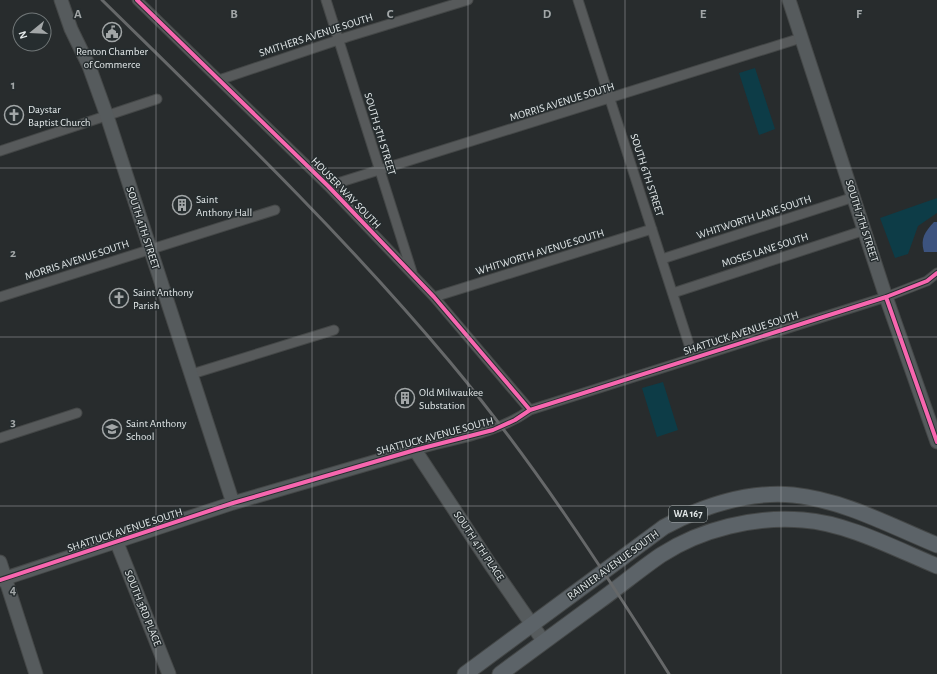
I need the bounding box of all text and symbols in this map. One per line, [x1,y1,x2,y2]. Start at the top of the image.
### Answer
text: A [74,8,82,21]
text: B [230,8,238,21]
text: C [387,8,394,21]
text: D [543,8,552,21]
text: E [700,8,707,21]
text: F [856,8,863,21]
street label: SMITHERS AVENUE SOUTH [258,11,374,59]
north arrow [12,12,52,52]
public building icon: Renton Chamber of Commerce [101,21,123,43]
text: N [17,30,29,40]
place label: Renton Chamber of Commerce [76,46,148,70]
text: 1 [11,79,15,92]
street label: MORRIS AVENUE SOUTH [508,81,616,123]
street label: SOUTH 5TH STREET [362,91,398,177]
church icon: Daystar Baptist Church [3,104,25,126]
place label: Daystar Baptist Church [28,104,91,128]
street label: SOUTH 6TH STREET [628,132,666,218]
street label: HOUSER WAY SOUTH [309,155,383,231]
street label: SOUTH 7TH STREET [844,179,881,264]
street label: SOUTH 4TH STREET [124,185,162,271]
street label: WHITWORTH LANE SOUTH [695,193,813,241]
building icon: Saint Anthony Hall [171,194,193,216]
place label: Saint Anthony Hall [196,194,252,218]
street label: WHITWORTH AVENUE SOUTH [474,227,606,277]
street label: MOSES LANE SOUTH [720,231,810,269]
street label: MORRIS AVENUE SOUTH [23,238,131,282]
text: 2 [10,247,16,260]
church icon: Saint Anthony Parish [108,287,130,309]
place label: Saint Anthony Parish [133,287,194,311]
street label: SHATTUCK AVENUE SOUTH [682,309,800,357]
building icon: Old Milwaukee Substation [394,387,416,409]
place label: Old Milwaukee Substation [419,387,483,411]
street label: SHATTUCK AVENUE SOUTH [375,415,495,457]
text: 3 [10,416,16,429]
school or university icon: Saint Anthony School [101,418,123,440]
place label: Saint Anthony School [126,418,187,442]
street label: SHATTUCK AVENUE SOUTH [66,506,184,554]
road number: WA 167 [669,506,707,522]
street label: SOUTH 4TH PLACE [452,509,507,583]
street label: RAINIER AVENUE SOUTH [565,528,661,602]
street label: SOUTH 3RD PLACE [123,568,164,648]
text: 4 [10,584,17,597]

